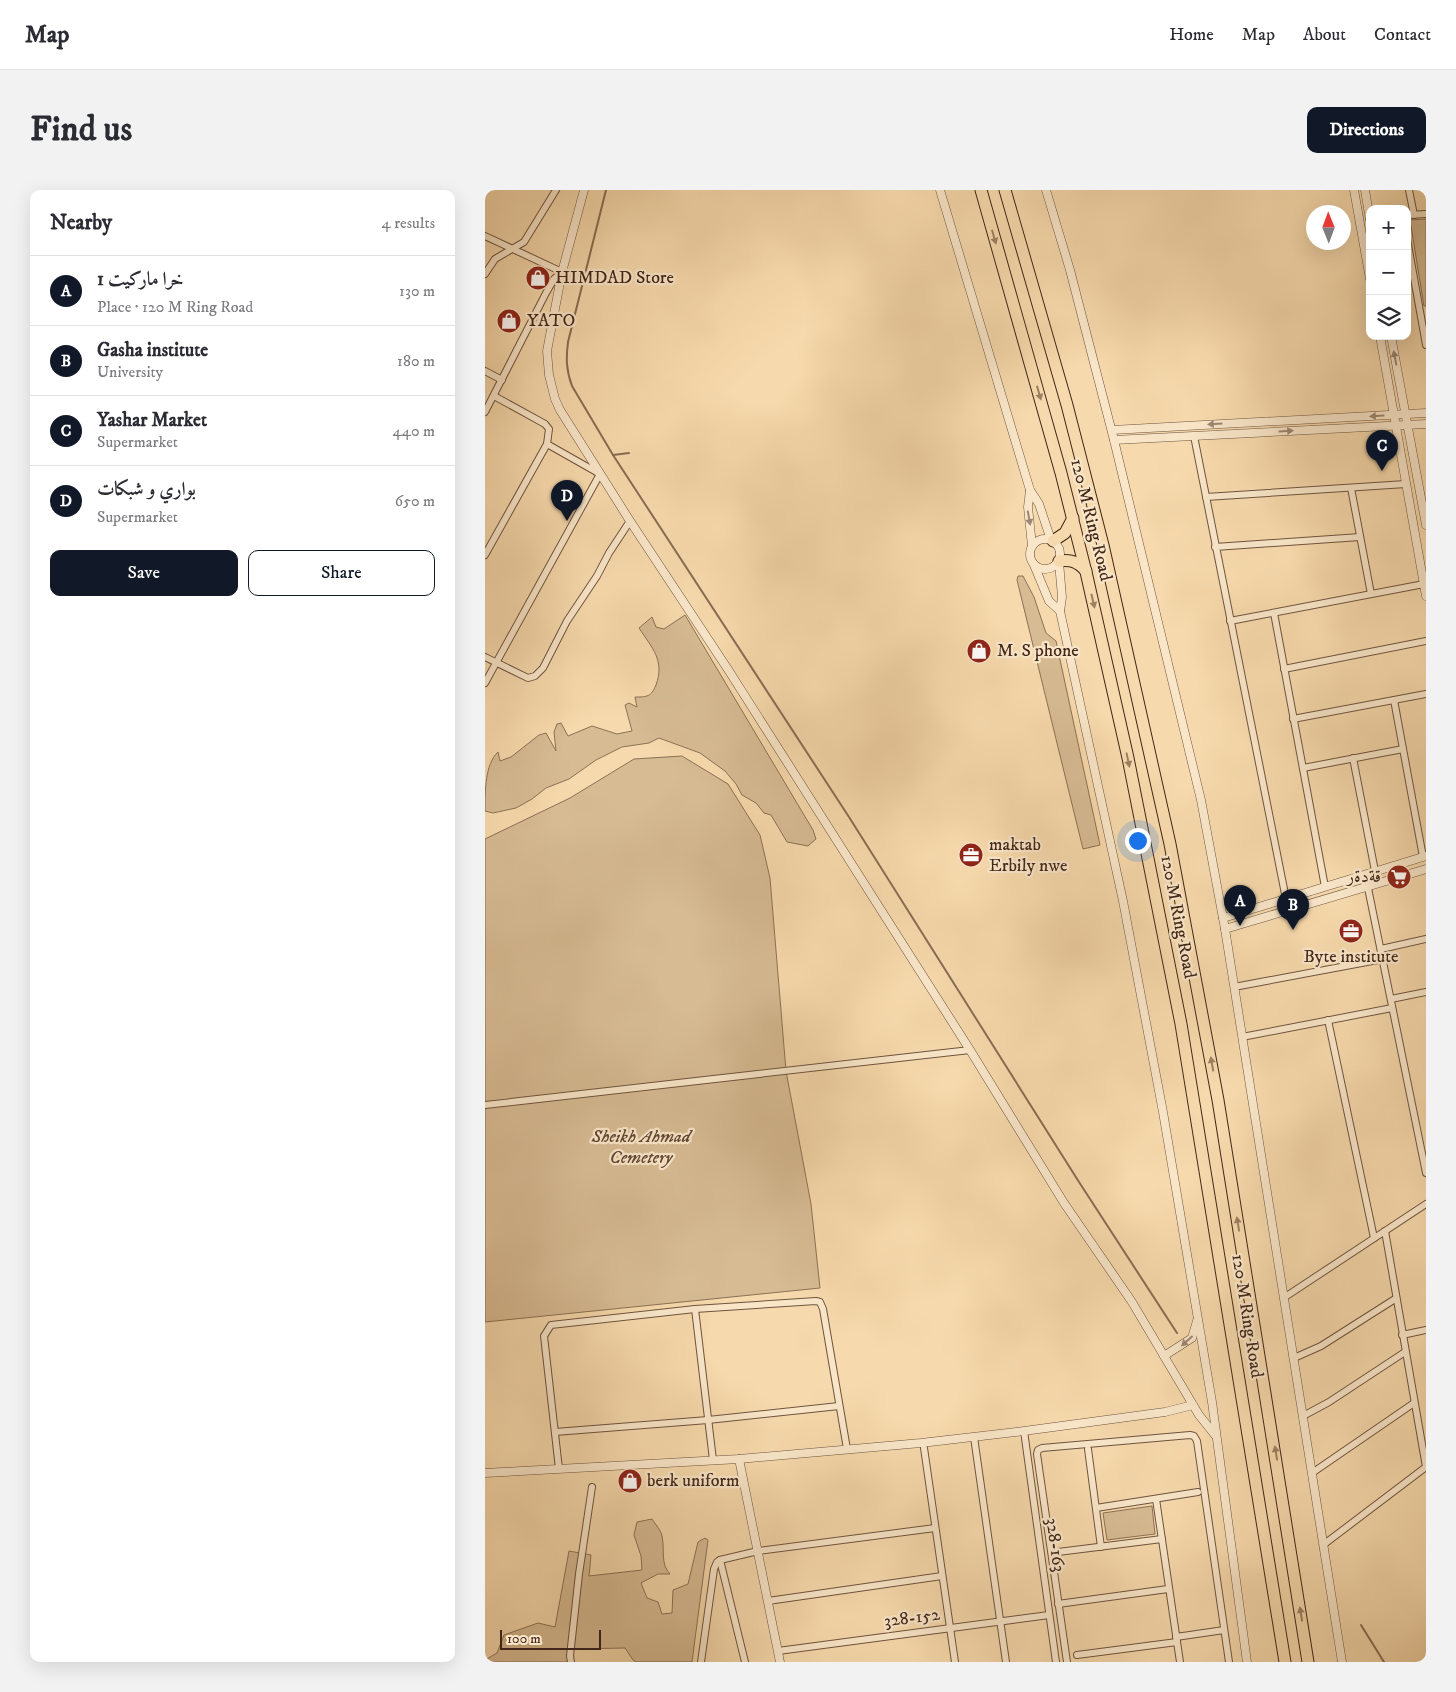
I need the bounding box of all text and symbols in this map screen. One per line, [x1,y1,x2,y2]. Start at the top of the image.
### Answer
text: Map [25,20,69,50]
text: Home [1169,24,1214,46]
text: Map [1242,24,1275,46]
text: About [1303,24,1346,46]
text: Contact [1374,24,1431,46]
button: Directions [1307,107,1426,153]
text: Find us [30,108,132,152]
north arrow [1306,205,1351,250]
map controls [1366,205,1411,340]
button: + [1366,205,1411,250]
text: Nearby [50,210,112,236]
text: 4 results [382,213,435,233]
one-way arrow [991,229,999,244]
button: − [1366,250,1411,295]
shop icon: HIMDAD Store [525,265,551,291]
place label: HIMDAD Store [555,267,674,289]
text: خرا ماركيت 1 [97,268,183,291]
text: A [61,281,71,301]
text: 130 m [399,281,435,301]
button: layers [1366,295,1411,340]
text: Place · 120 M Ring Road [97,297,253,317]
shop icon: YATO [496,308,522,334]
place label: YATO [527,310,575,332]
text: Gasha institute [97,339,208,362]
one-way arrow [1391,350,1399,366]
text: B [61,351,71,371]
text: 180 m [397,351,435,371]
text: University [97,362,163,382]
one-way arrow [1036,386,1044,401]
text: Yashar Market [97,409,207,432]
one-way arrow [1369,412,1385,420]
text: C [61,421,71,441]
text: 440 m [393,421,435,441]
one-way arrow [1207,421,1223,429]
one-way arrow [1278,427,1294,435]
pin: C [1366,430,1398,471]
text: Supermarket [97,432,178,452]
street label: 120 M Ring Road [1065,457,1117,583]
text: بواري و شبكات [97,478,196,501]
pin: D [551,480,583,521]
text: D [60,491,72,511]
text: 650 m [395,491,435,511]
text: Supermarket [97,507,178,527]
one-way arrow [1026,510,1034,526]
button: Save [50,550,238,596]
button: Share [248,550,435,596]
one-way arrow [1089,594,1097,609]
shop icon: M. S phone [966,638,992,664]
place label: M. S phone [997,640,1079,662]
one-way arrow [1125,752,1133,768]
your location [1125,828,1151,854]
place label: maktab Erbily nwe [989,834,1067,877]
office icon: maktab Erbily nwe [958,842,984,868]
street label: 120 M Ring Road [1155,853,1201,981]
supermarket icon: قةدةر [1386,864,1412,890]
place label: قةدةر [1345,866,1381,888]
pin: A [1224,885,1256,926]
pin: B [1277,889,1309,930]
office icon: Byte institute [1338,918,1364,944]
place label: Byte institute [1303,946,1399,968]
one-way arrow [1207,1055,1215,1071]
park label: Sheikh Ahmad Cemetery [591,1126,693,1169]
one-way arrow [1234,1215,1242,1231]
street label: 120 M Ring Road [1226,1252,1268,1380]
one-way arrow [1181,1335,1193,1347]
one-way arrow [1271,1445,1279,1461]
shop icon: berk uniform [617,1468,643,1494]
place label: berk uniform [647,1470,740,1492]
street label: 328-163 [1040,1516,1070,1574]
street label: 328-152 [883,1604,941,1632]
one-way arrow [1297,1605,1305,1621]
scale bar [500,1627,601,1650]
text: 100 m [507,1630,541,1648]

